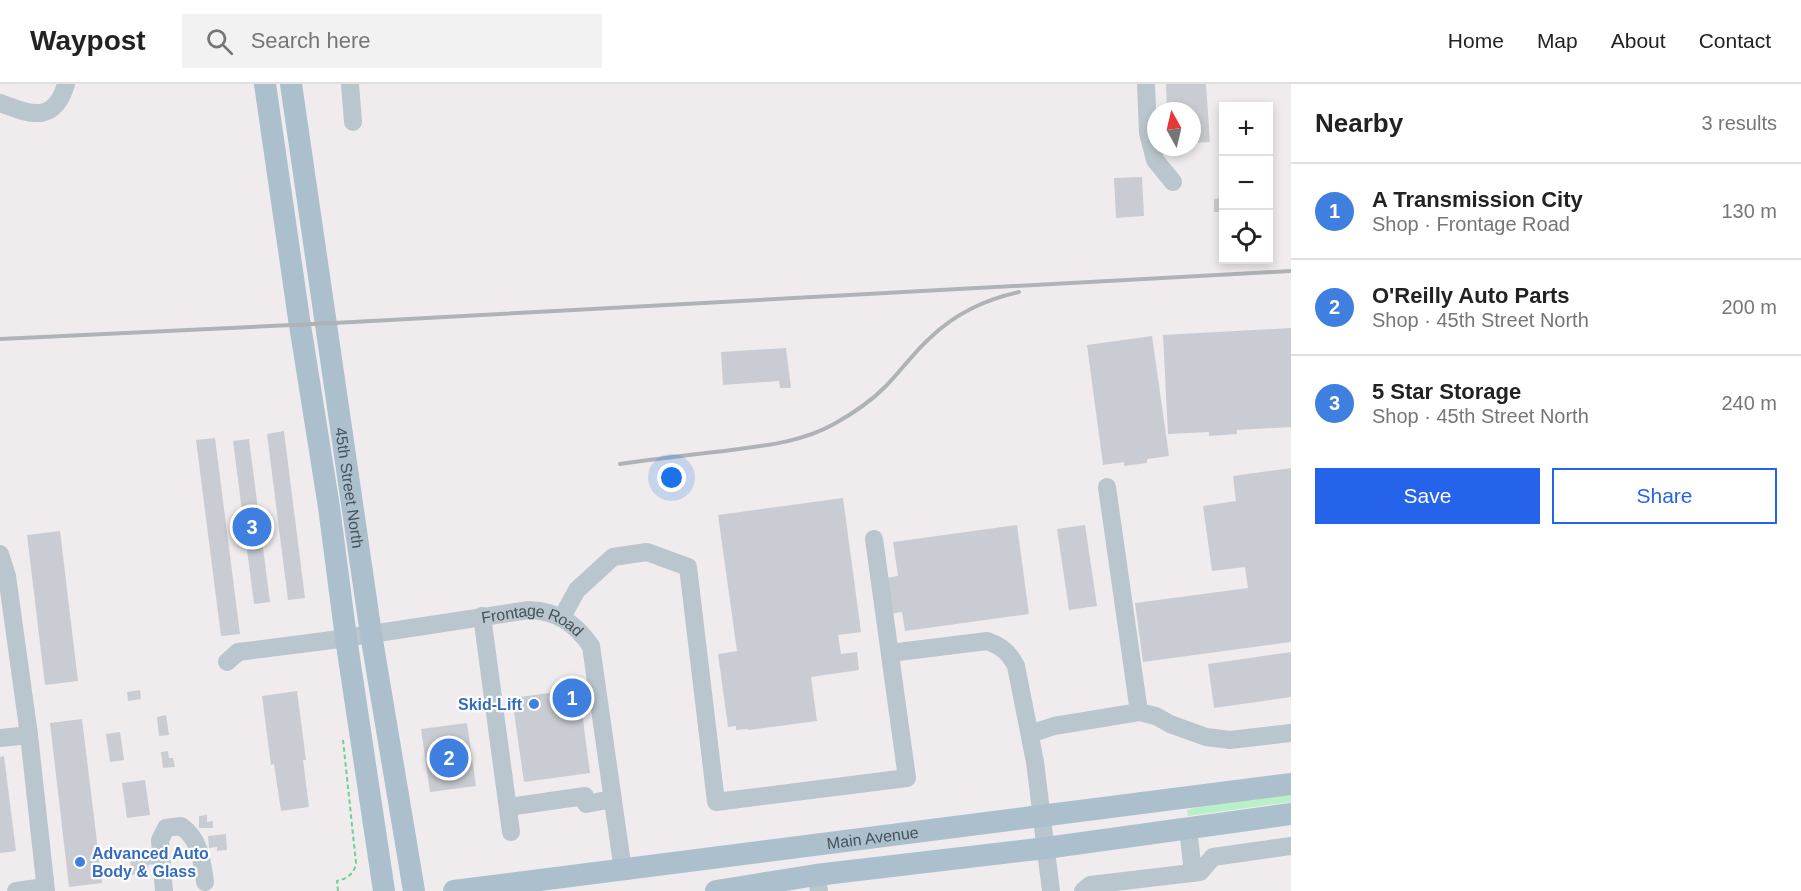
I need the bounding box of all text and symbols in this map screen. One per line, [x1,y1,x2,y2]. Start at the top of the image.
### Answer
search box [182,14,602,68]
text: Waypost [30,25,146,56]
icon: search [203,25,236,58]
text: Search here [251,28,371,53]
text: Home [1448,29,1504,52]
text: Map [1537,29,1578,52]
text: About [1611,29,1666,52]
text: Contact [1699,29,1771,52]
north arrow [1147,102,1201,156]
map controls [1219,102,1273,264]
button: + [1219,102,1273,156]
text: Nearby [1315,108,1403,138]
text: 3 results [1701,112,1777,134]
button: − [1219,156,1273,210]
text: A Transmission City [1372,187,1583,212]
text: 1 [1329,200,1340,222]
text: 130 m [1721,200,1777,222]
button: locate [1219,210,1273,264]
text: Shop · Frontage Road [1372,213,1570,235]
text: O'Reilly Auto Parts [1372,283,1570,308]
text: 2 [1329,296,1340,318]
text: 200 m [1721,296,1777,318]
text: Shop · 45th Street North [1372,309,1589,331]
text: 5 Star Storage [1372,379,1521,404]
text: 3 [1329,392,1340,414]
text: 240 m [1721,392,1777,414]
text: Shop · 45th Street North [1372,405,1589,427]
street label: 45th Street North [333,426,367,549]
your location [657,463,686,492]
button: Save [1315,468,1540,524]
button: Share [1552,468,1777,524]
pin: 3 [232,504,272,550]
street label: Frontage Road [480,601,587,639]
pin: 1 [552,676,592,720]
place label: Skid-Lift [458,696,523,713]
marker: Skid-Lift [527,697,541,711]
pin: 2 [430,736,468,780]
street label: Main Avenue [826,823,920,852]
place label: Advanced Auto Body & Glass [92,845,209,880]
marker: Advanced Auto Body & Glass [73,855,87,869]

